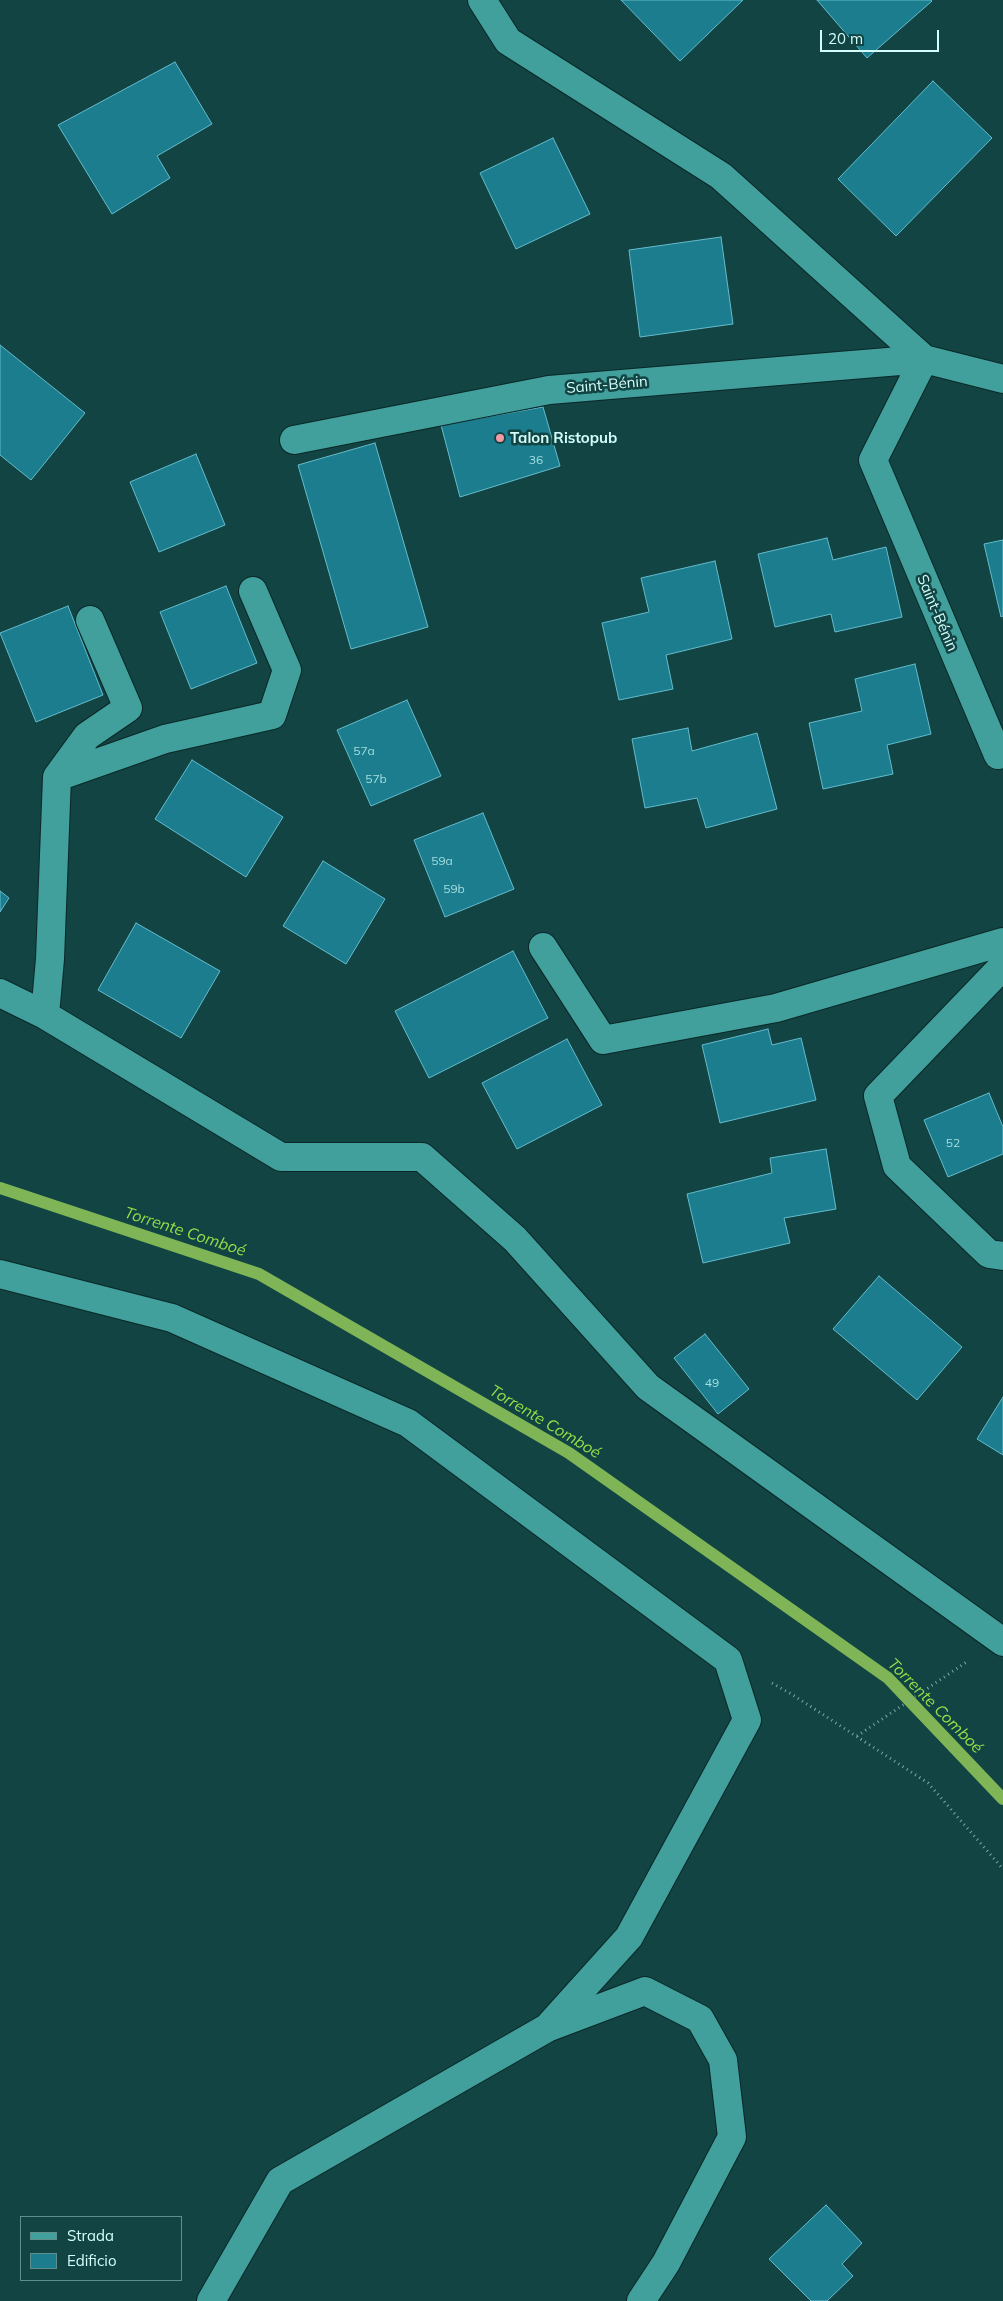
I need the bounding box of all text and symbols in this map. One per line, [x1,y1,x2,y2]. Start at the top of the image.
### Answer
scale bar [823,20,942,52]
text: 20 m [828,29,863,48]
street label: Saint-Bénin [566,372,648,398]
place label: Talon Ristopub [510,429,617,447]
marker: Talon Ristopub [494,432,506,444]
house number: 36 [529,453,543,467]
street label: Saint-Bénin [913,572,961,654]
house number: 57a [353,744,375,758]
house number: 57b [365,772,387,786]
house number: 59a [431,854,453,868]
house number: 59b [443,882,465,896]
house number: 52 [946,1136,960,1150]
water label: Torrente Comboé [122,1203,248,1261]
house number: 49 [705,1376,719,1390]
water label: Torrente Comboé [486,1381,604,1463]
water label: Torrente Comboé [883,1654,987,1758]
legend [20,2216,182,2281]
text: Strada [67,2226,114,2245]
text: Edificio [67,2251,117,2270]

